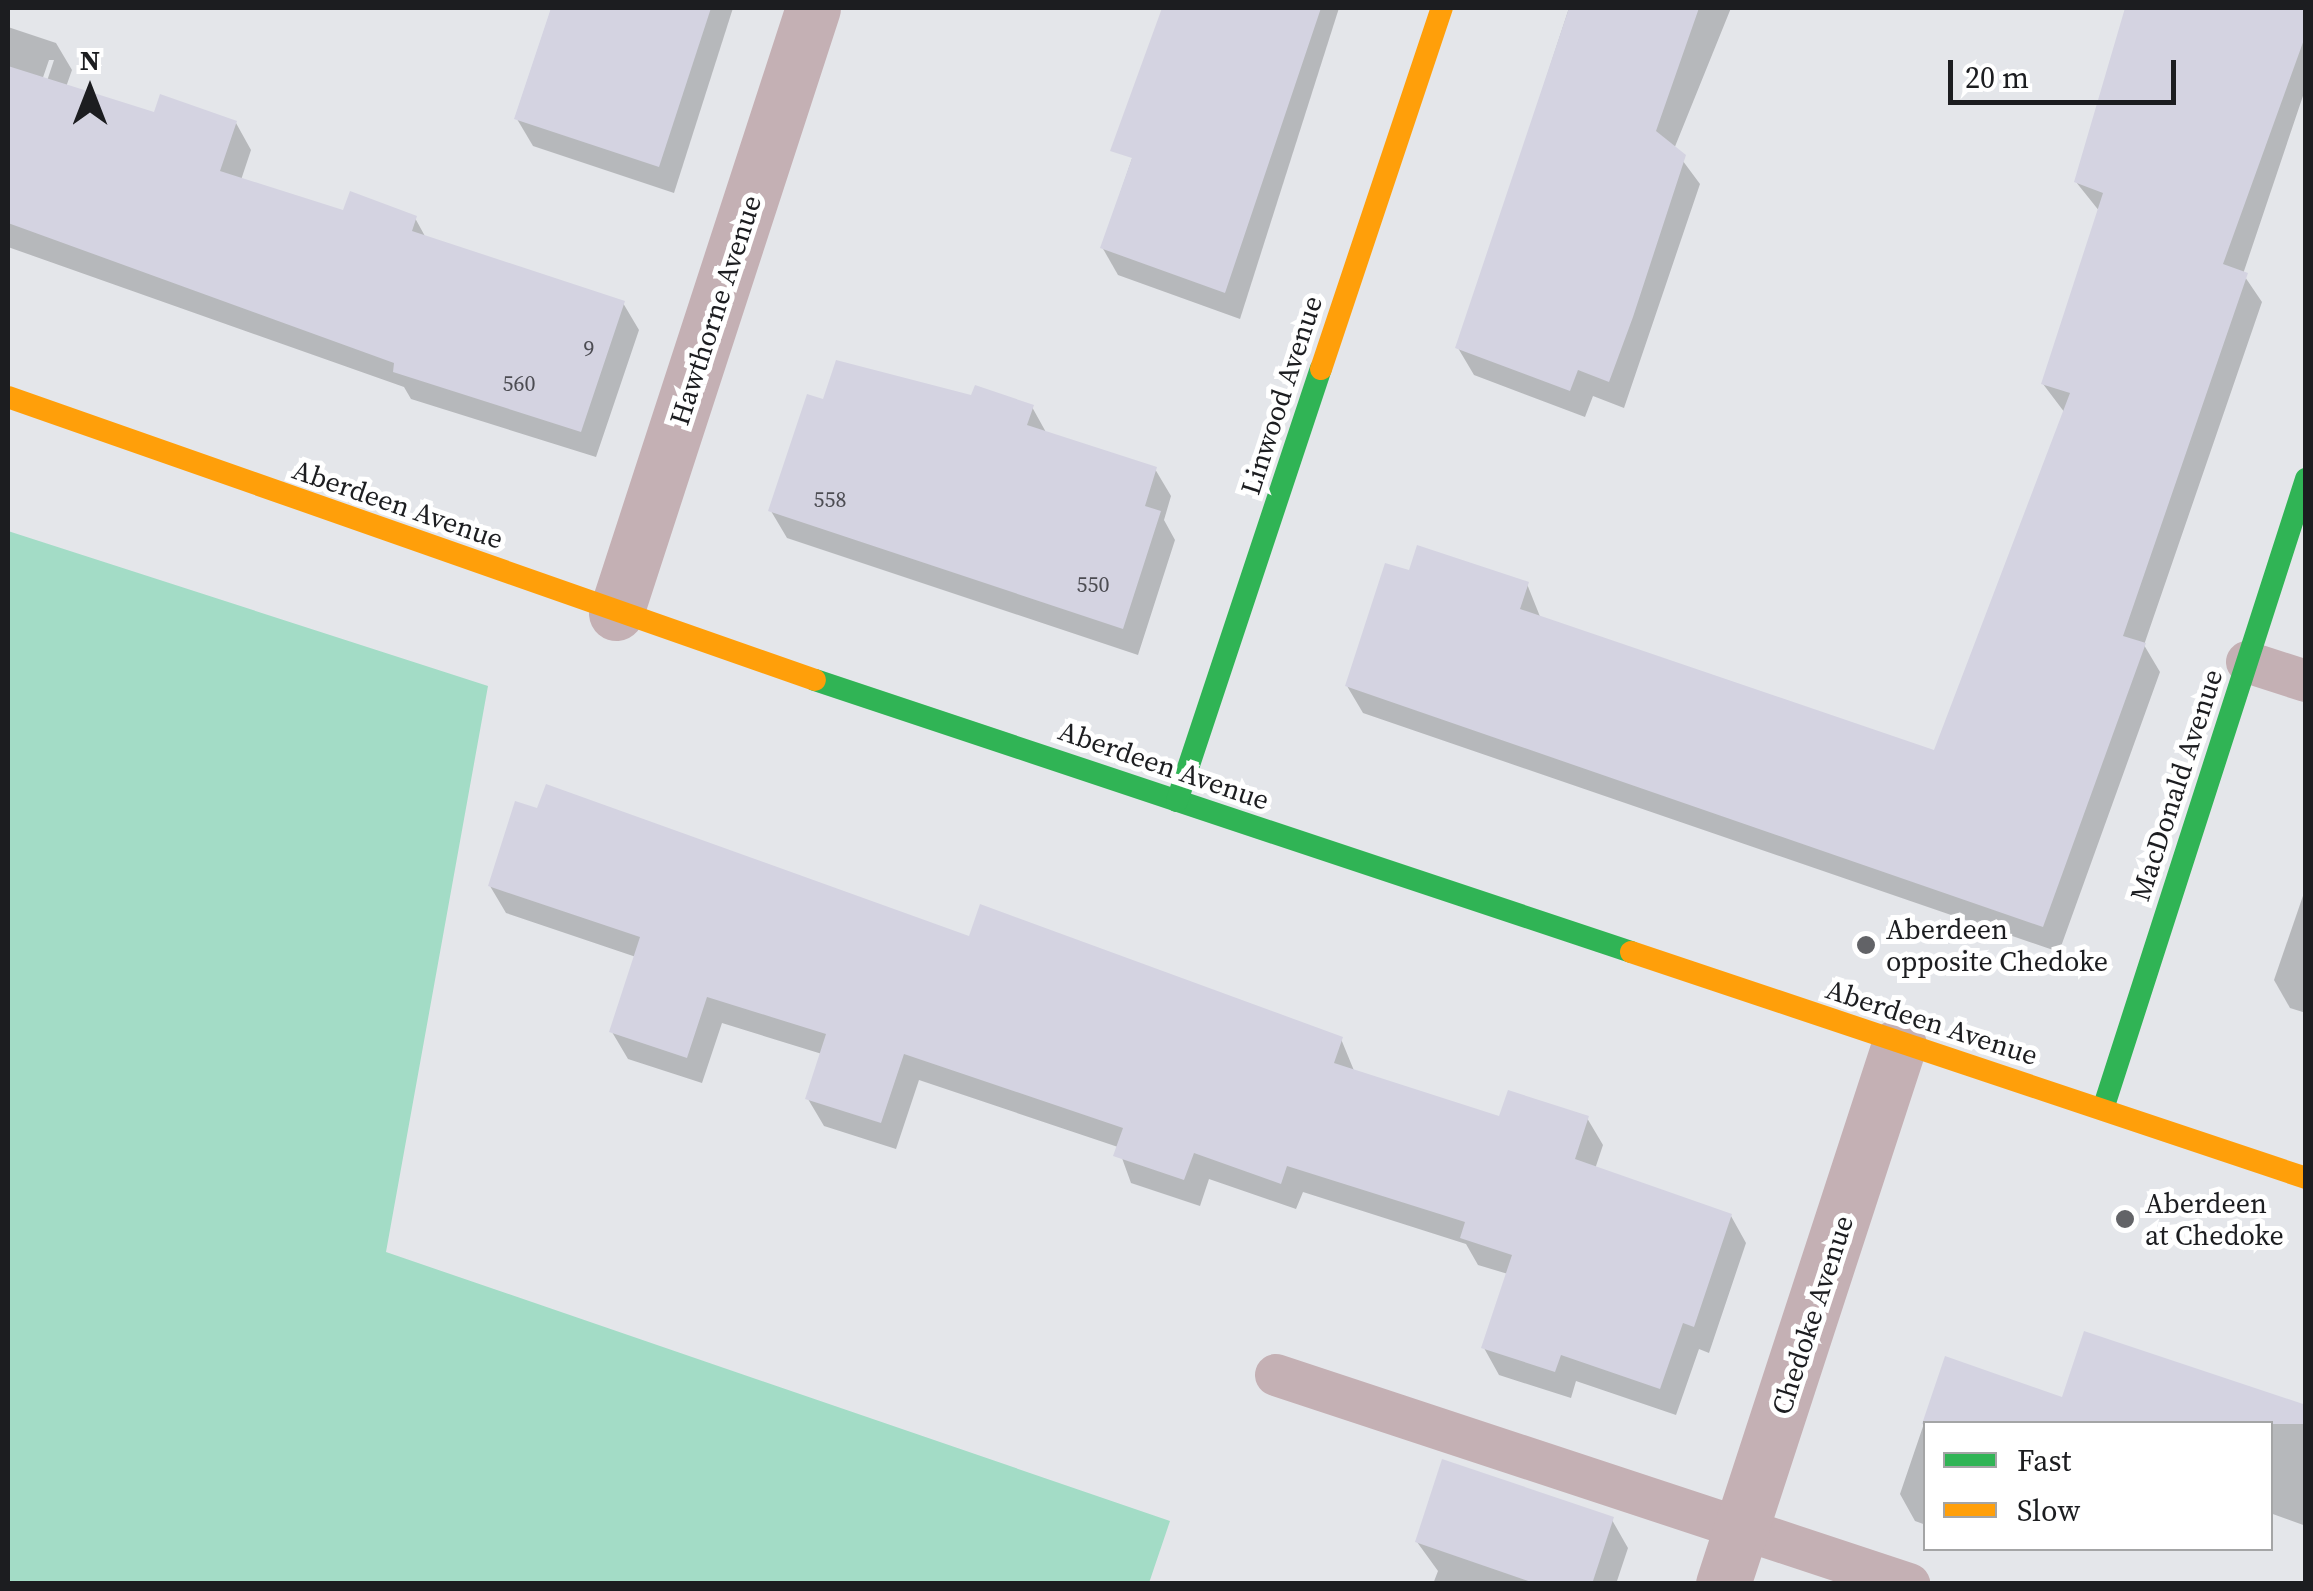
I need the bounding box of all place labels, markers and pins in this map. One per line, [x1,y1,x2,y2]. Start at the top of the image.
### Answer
place label: Aberdeen opposite Chedoke [1886,912,2108,978]
marker: Aberdeen opposite Chedoke [1855,934,1877,956]
place label: Aberdeen at Chedoke [2145,1186,2284,1252]
marker: Aberdeen at Chedoke [2114,1208,2136,1230]

